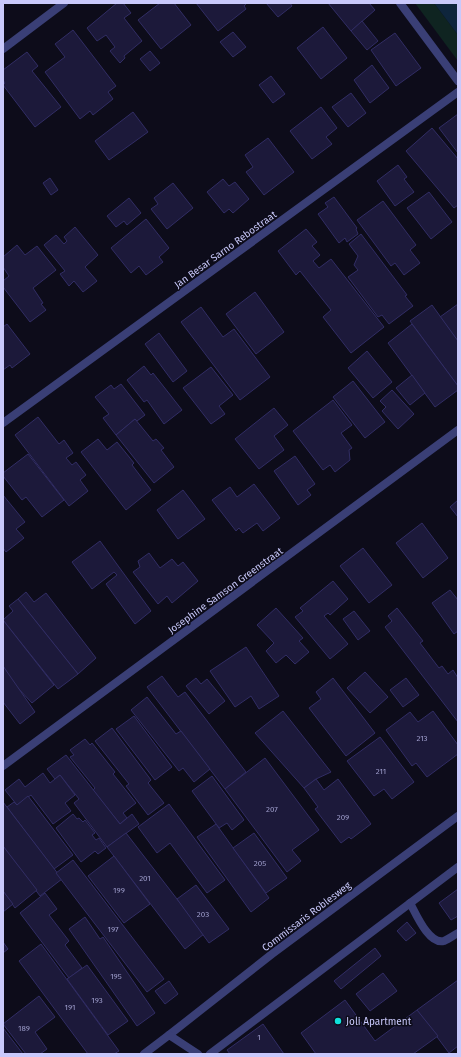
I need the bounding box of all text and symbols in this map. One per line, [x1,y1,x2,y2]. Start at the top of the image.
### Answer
street label: Jan Besar Sarno Rebostraat [172,208,279,291]
street label: Josephine Samson Greenstraat [166,545,286,636]
house number: 213 [416,734,428,743]
house number: 211 [376,767,386,776]
house number: 207 [266,805,278,814]
house number: 209 [337,813,349,822]
house number: 205 [254,859,266,868]
house number: 201 [139,874,151,883]
street label: Commissaris Roblesweg [260,879,354,954]
house number: 199 [113,886,125,895]
house number: 203 [197,910,209,919]
house number: 197 [107,925,119,934]
house number: 195 [110,972,122,981]
house number: 193 [91,996,103,1005]
house number: 191 [65,1003,75,1012]
marker: Joli Apartment [333,1016,343,1026]
place label: Joli Apartment [346,1016,412,1028]
house number: 189 [18,1024,30,1033]
house number: 1 [257,1033,261,1042]

